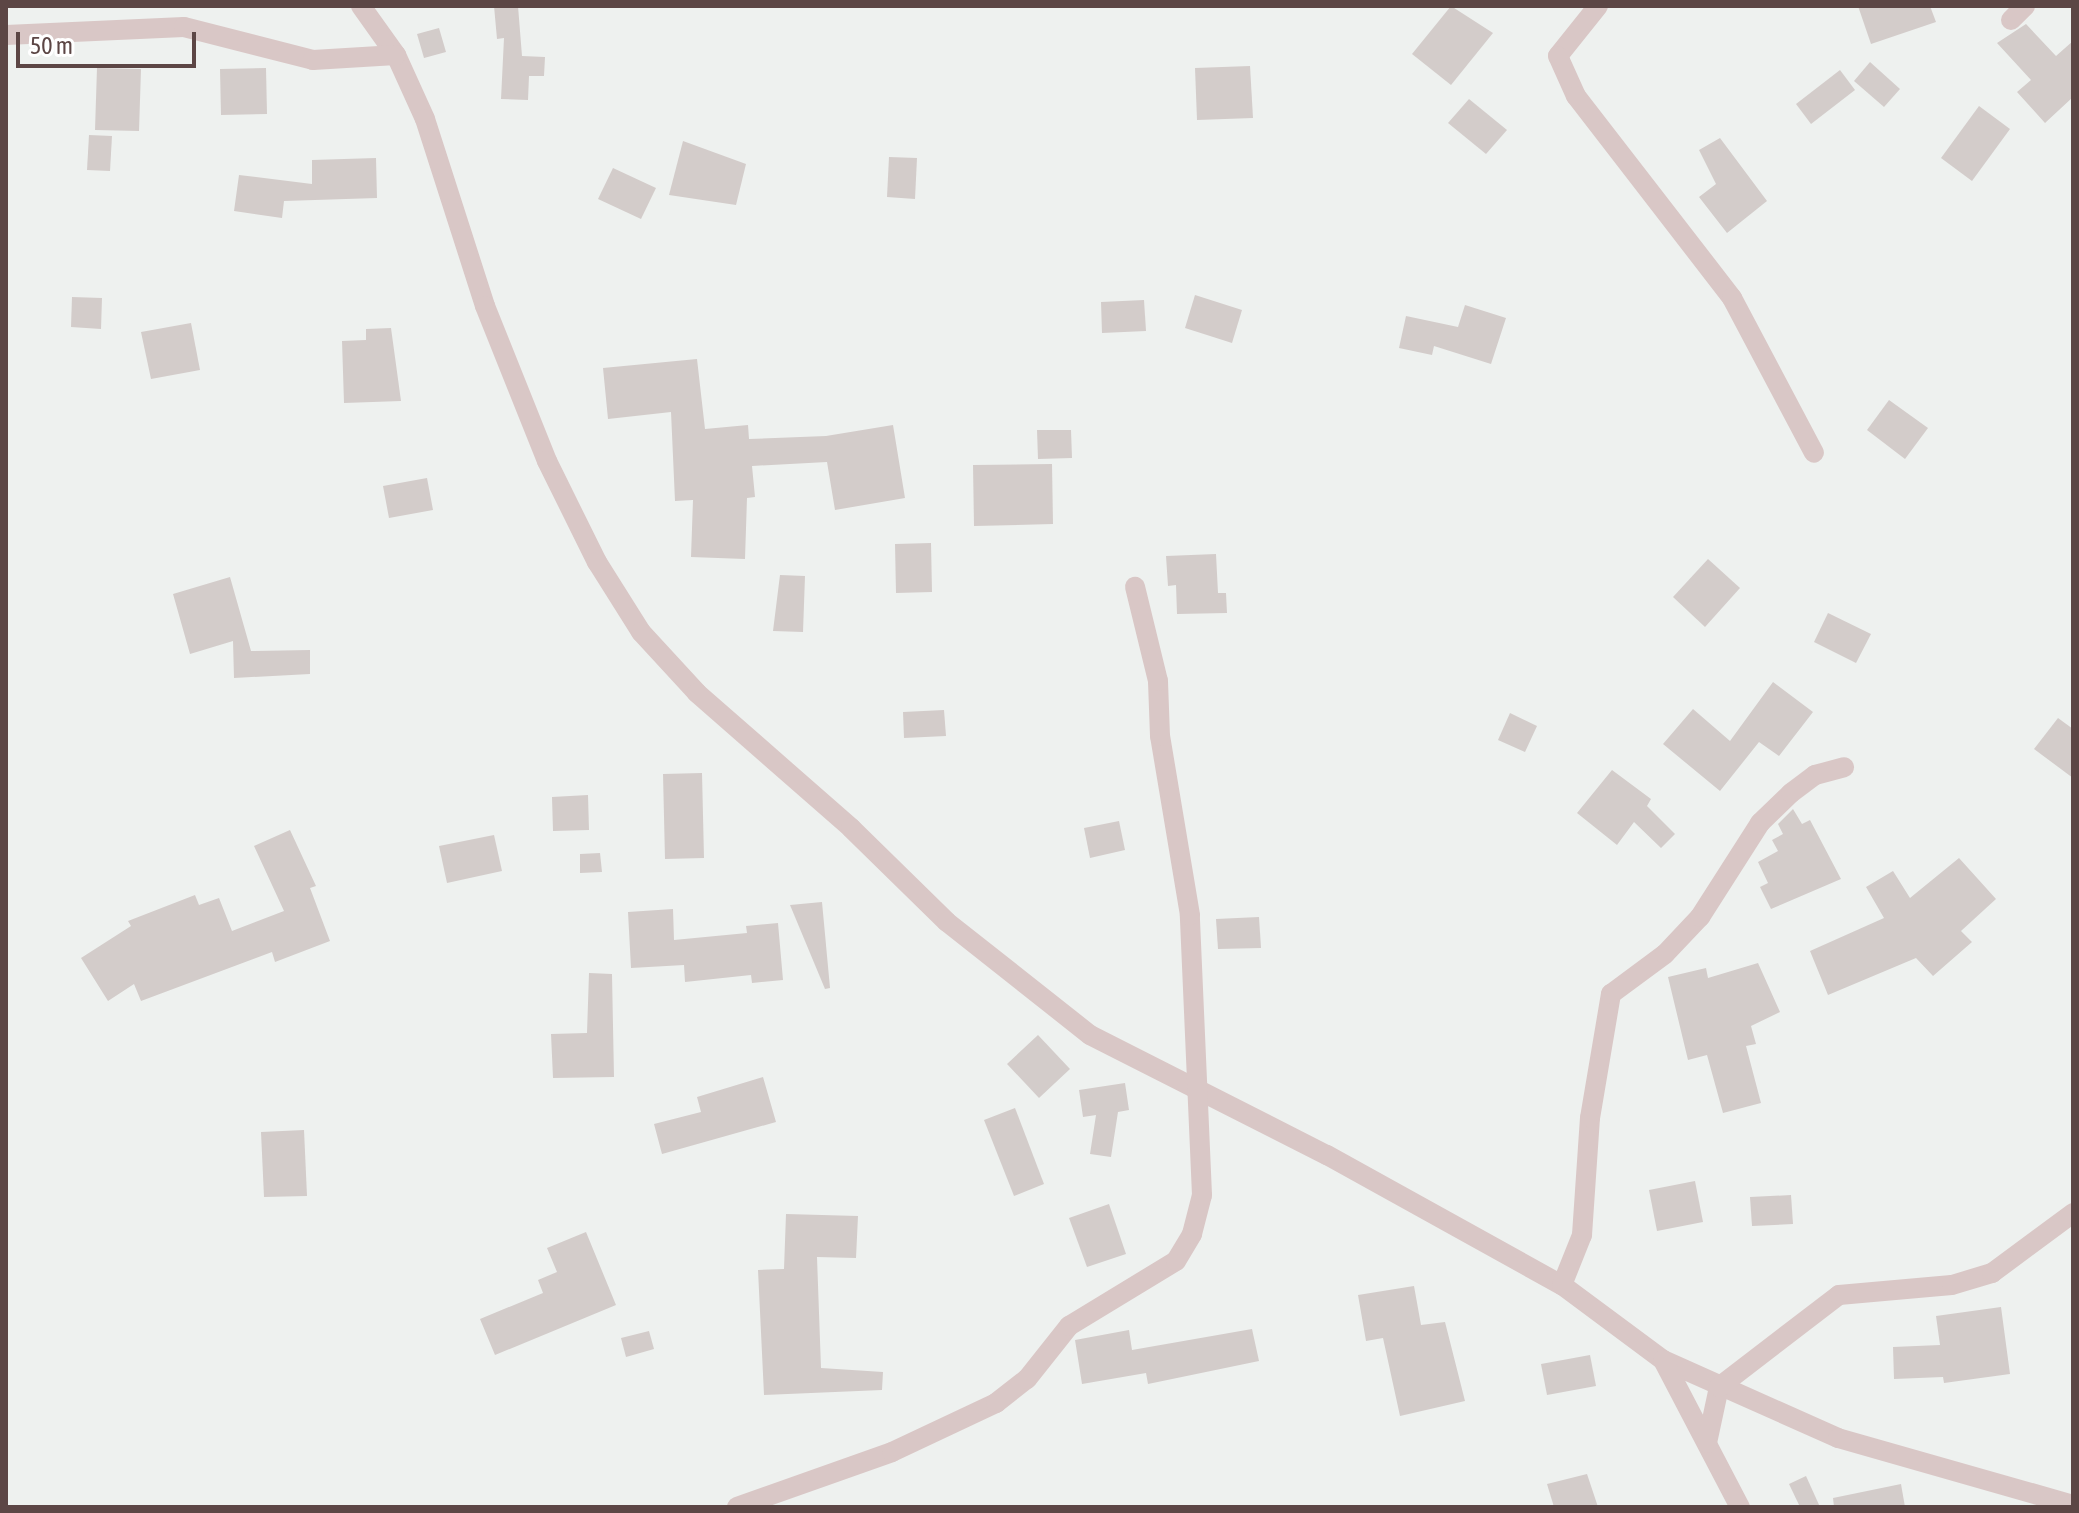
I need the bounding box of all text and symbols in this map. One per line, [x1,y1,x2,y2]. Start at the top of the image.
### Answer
scale bar [20,16,200,66]
text: 50 m [30,32,73,59]

